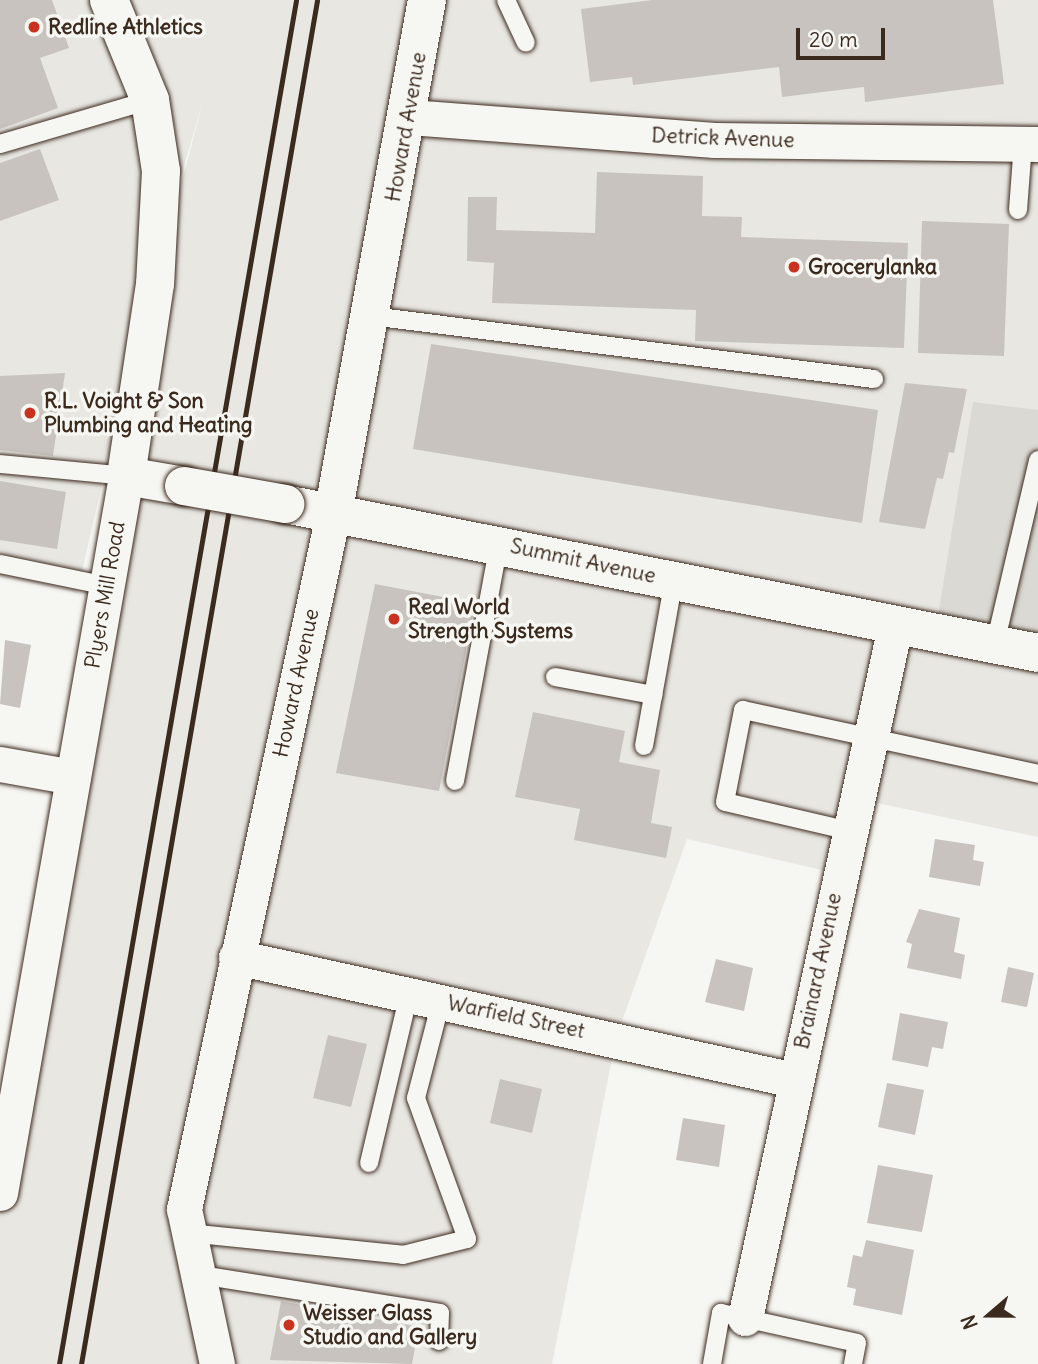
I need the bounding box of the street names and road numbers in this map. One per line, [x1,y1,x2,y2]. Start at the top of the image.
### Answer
street label: Howard Avenue [380,50,432,204]
street label: Detrick Avenue [651,123,795,153]
street label: Plyers Mill Road [80,519,130,671]
street label: Summit Avenue [508,533,658,589]
street label: Howard Avenue [268,606,324,760]
street label: Brainard Avenue [789,891,847,1051]
street label: Warfield Street [445,990,587,1044]

